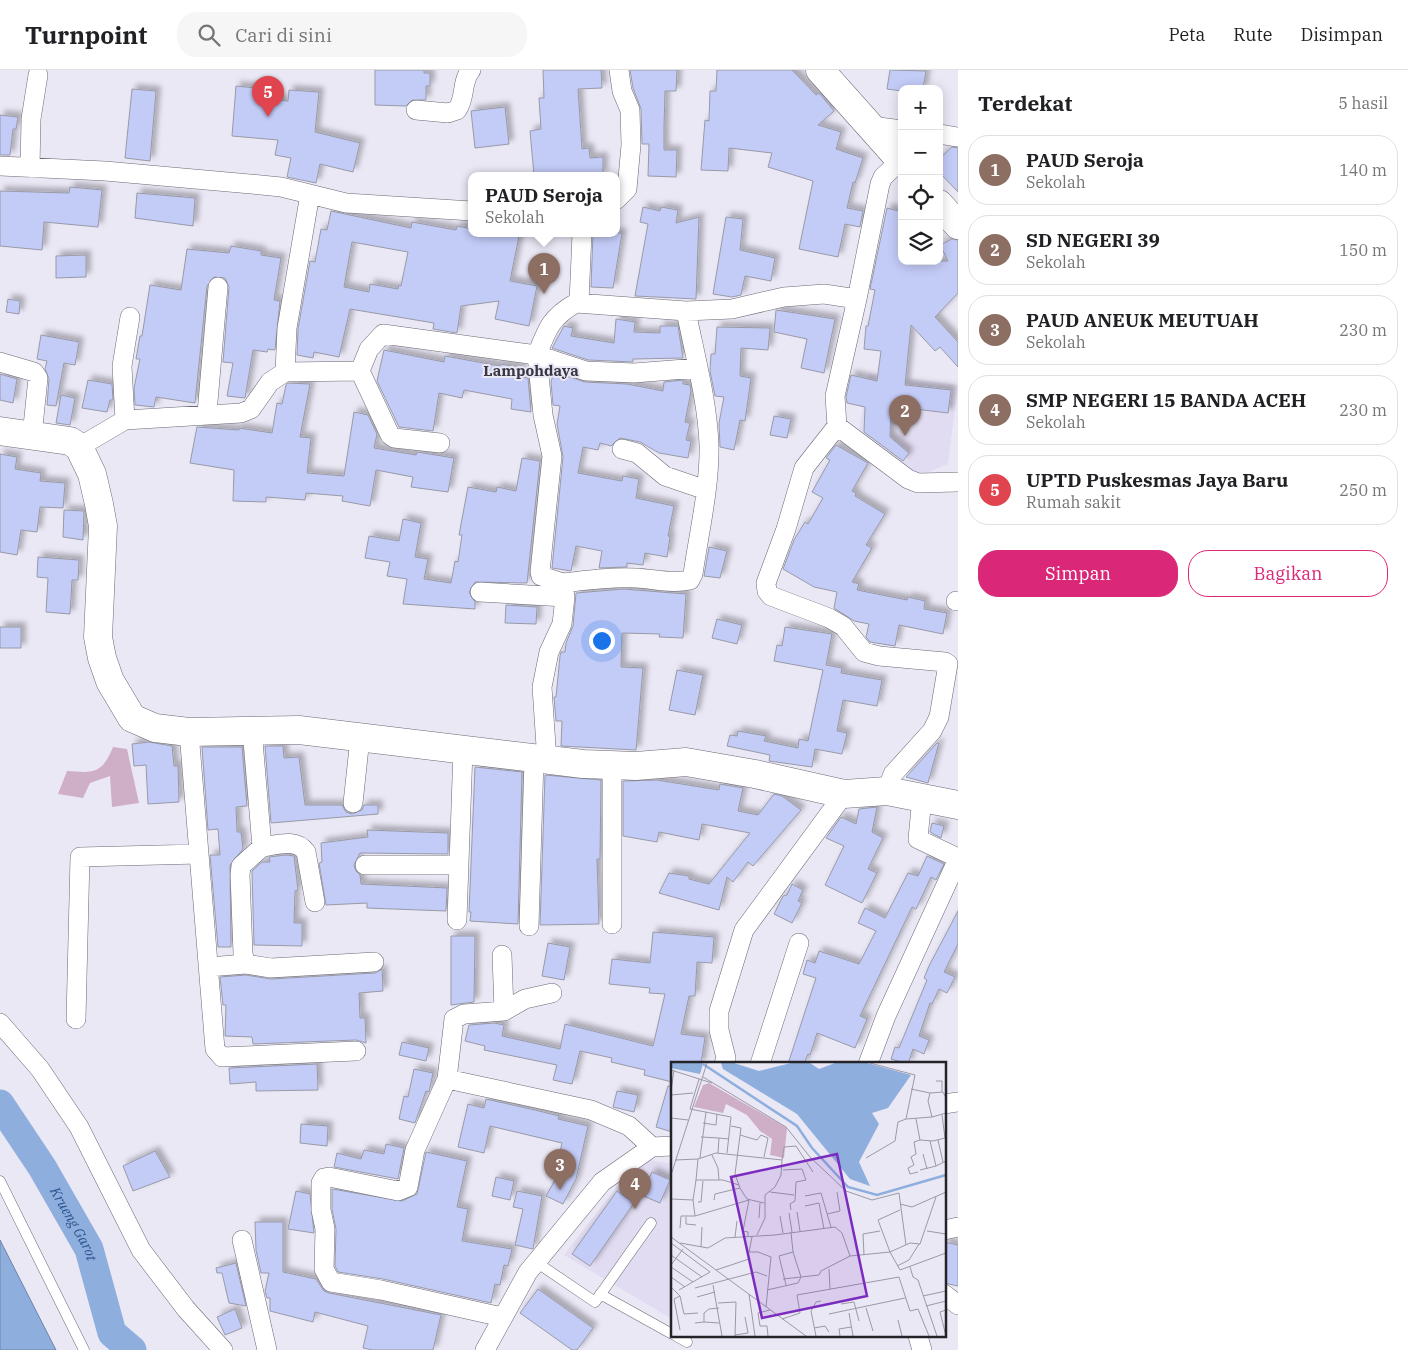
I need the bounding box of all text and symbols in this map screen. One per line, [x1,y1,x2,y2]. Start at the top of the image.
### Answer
search box [177,12,527,57]
text: Turnpoint [25,19,147,51]
icon: search [195,21,223,49]
text: Cari di sini [235,23,332,47]
text: Peta [1169,23,1205,46]
text: Rute [1233,23,1272,46]
text: Disimpan [1300,23,1383,46]
pin: 5 [252,76,284,117]
map controls [898,85,943,265]
button: + [898,85,943,130]
text: Terdekat [978,89,1072,117]
text: 5 hasil [1338,93,1388,113]
button: − [898,130,943,175]
text: PAUD Seroja [1026,148,1144,172]
text: 1 [990,160,1000,180]
text: 140 m [1339,160,1387,180]
popup [468,172,620,237]
text: Sekolah [1026,172,1086,192]
button: locate [898,175,943,220]
text: PAUD Seroja [485,183,603,207]
text: Sekolah [485,207,545,227]
button: layers [898,220,943,265]
text: SD NEGERI 39 [1026,228,1160,252]
text: 2 [990,240,1000,260]
text: 150 m [1339,240,1387,260]
text: Sekolah [1026,252,1086,272]
pin: 1 [528,253,560,294]
text: PAUD ANEUK MEUTUAH [1026,308,1259,332]
text: 3 [990,320,1000,340]
text: 230 m [1339,320,1387,340]
text: Sekolah [1026,332,1086,352]
district label: Lampohdaya [483,361,579,380]
text: SMP NEGERI 15 BANDA ACEH [1026,388,1306,412]
pin: 2 [889,395,921,436]
text: 4 [990,400,1000,420]
text: 230 m [1339,400,1387,420]
text: Sekolah [1026,412,1086,432]
text: UPTD Puskesmas Jaya Baru [1026,468,1288,492]
text: 5 [990,480,1000,500]
text: 250 m [1339,480,1387,500]
text: Rumah sakit [1026,492,1121,512]
button: Simpan [978,550,1178,597]
button: Bagikan [1188,550,1388,597]
your location [589,628,615,654]
inset map [671,1062,946,1338]
pin: 3 [544,1149,576,1190]
pin: 4 [619,1168,651,1209]
water label: Krueng Garot [46,1183,101,1264]

